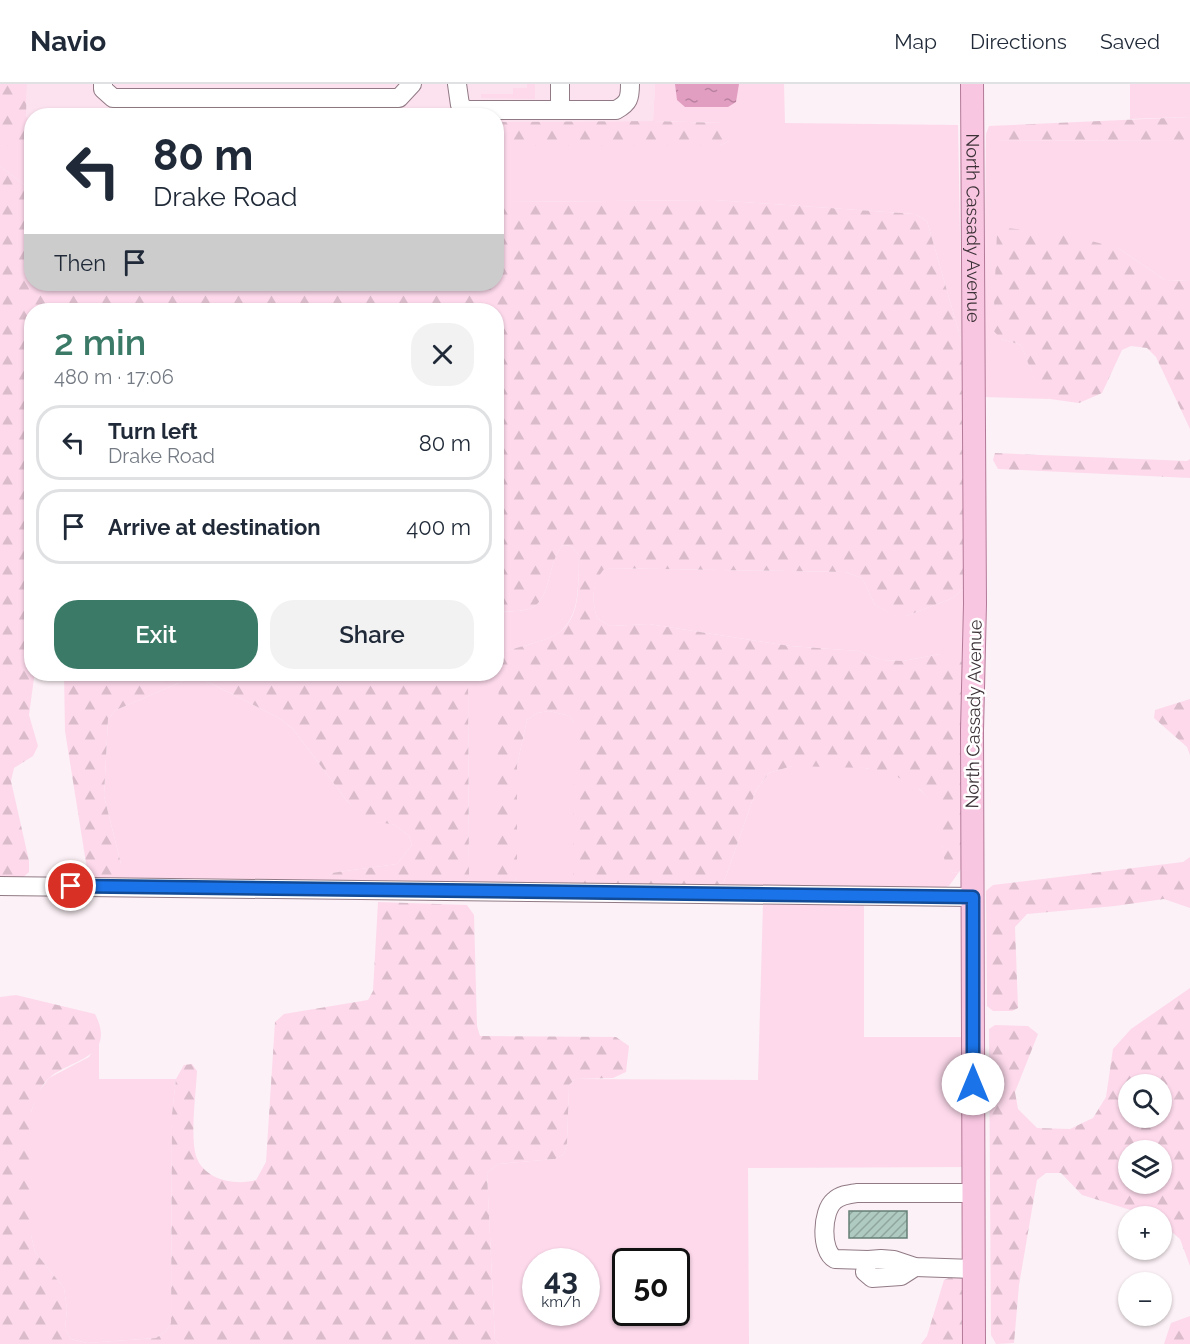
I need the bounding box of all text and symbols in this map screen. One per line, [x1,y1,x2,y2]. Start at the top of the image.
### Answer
text: Navio [30,25,106,58]
text: Map [894,29,937,54]
text: Directions [970,29,1067,54]
text: Saved [1100,29,1160,54]
text: 80 m [153,131,253,180]
icon: left [54,132,132,210]
street label: North Cassady Avenue [962,133,984,323]
text: Drake Road [153,181,298,212]
icon: arrive [118,246,151,279]
text: Then [54,250,106,276]
text: 2 min [54,321,146,363]
button: close [411,323,474,386]
text: 480 m · 17:06 [54,365,174,389]
text: Turn left [108,418,198,444]
icon: left [57,426,90,459]
text: 80 m [419,430,471,456]
text: Drake Road [108,444,215,468]
icon: arrive [57,510,90,543]
text: Arrive at destination [108,514,321,540]
text: 400 m [406,514,471,540]
button: Exit [54,600,258,669]
button: Share [270,600,474,669]
street label: North Cassady Avenue [961,619,986,809]
pin [45,860,96,911]
icon: arrive [54,869,87,902]
position arrow [941,1052,1005,1116]
map controls [1118,1074,1172,1326]
button: search [1118,1074,1172,1128]
button: layers [1118,1140,1172,1194]
button: + [1118,1206,1172,1260]
speed limit sign: 50 [612,1248,690,1326]
text: 43 [544,1262,578,1297]
button: − [1118,1272,1172,1326]
text: km/h [541,1293,581,1311]

